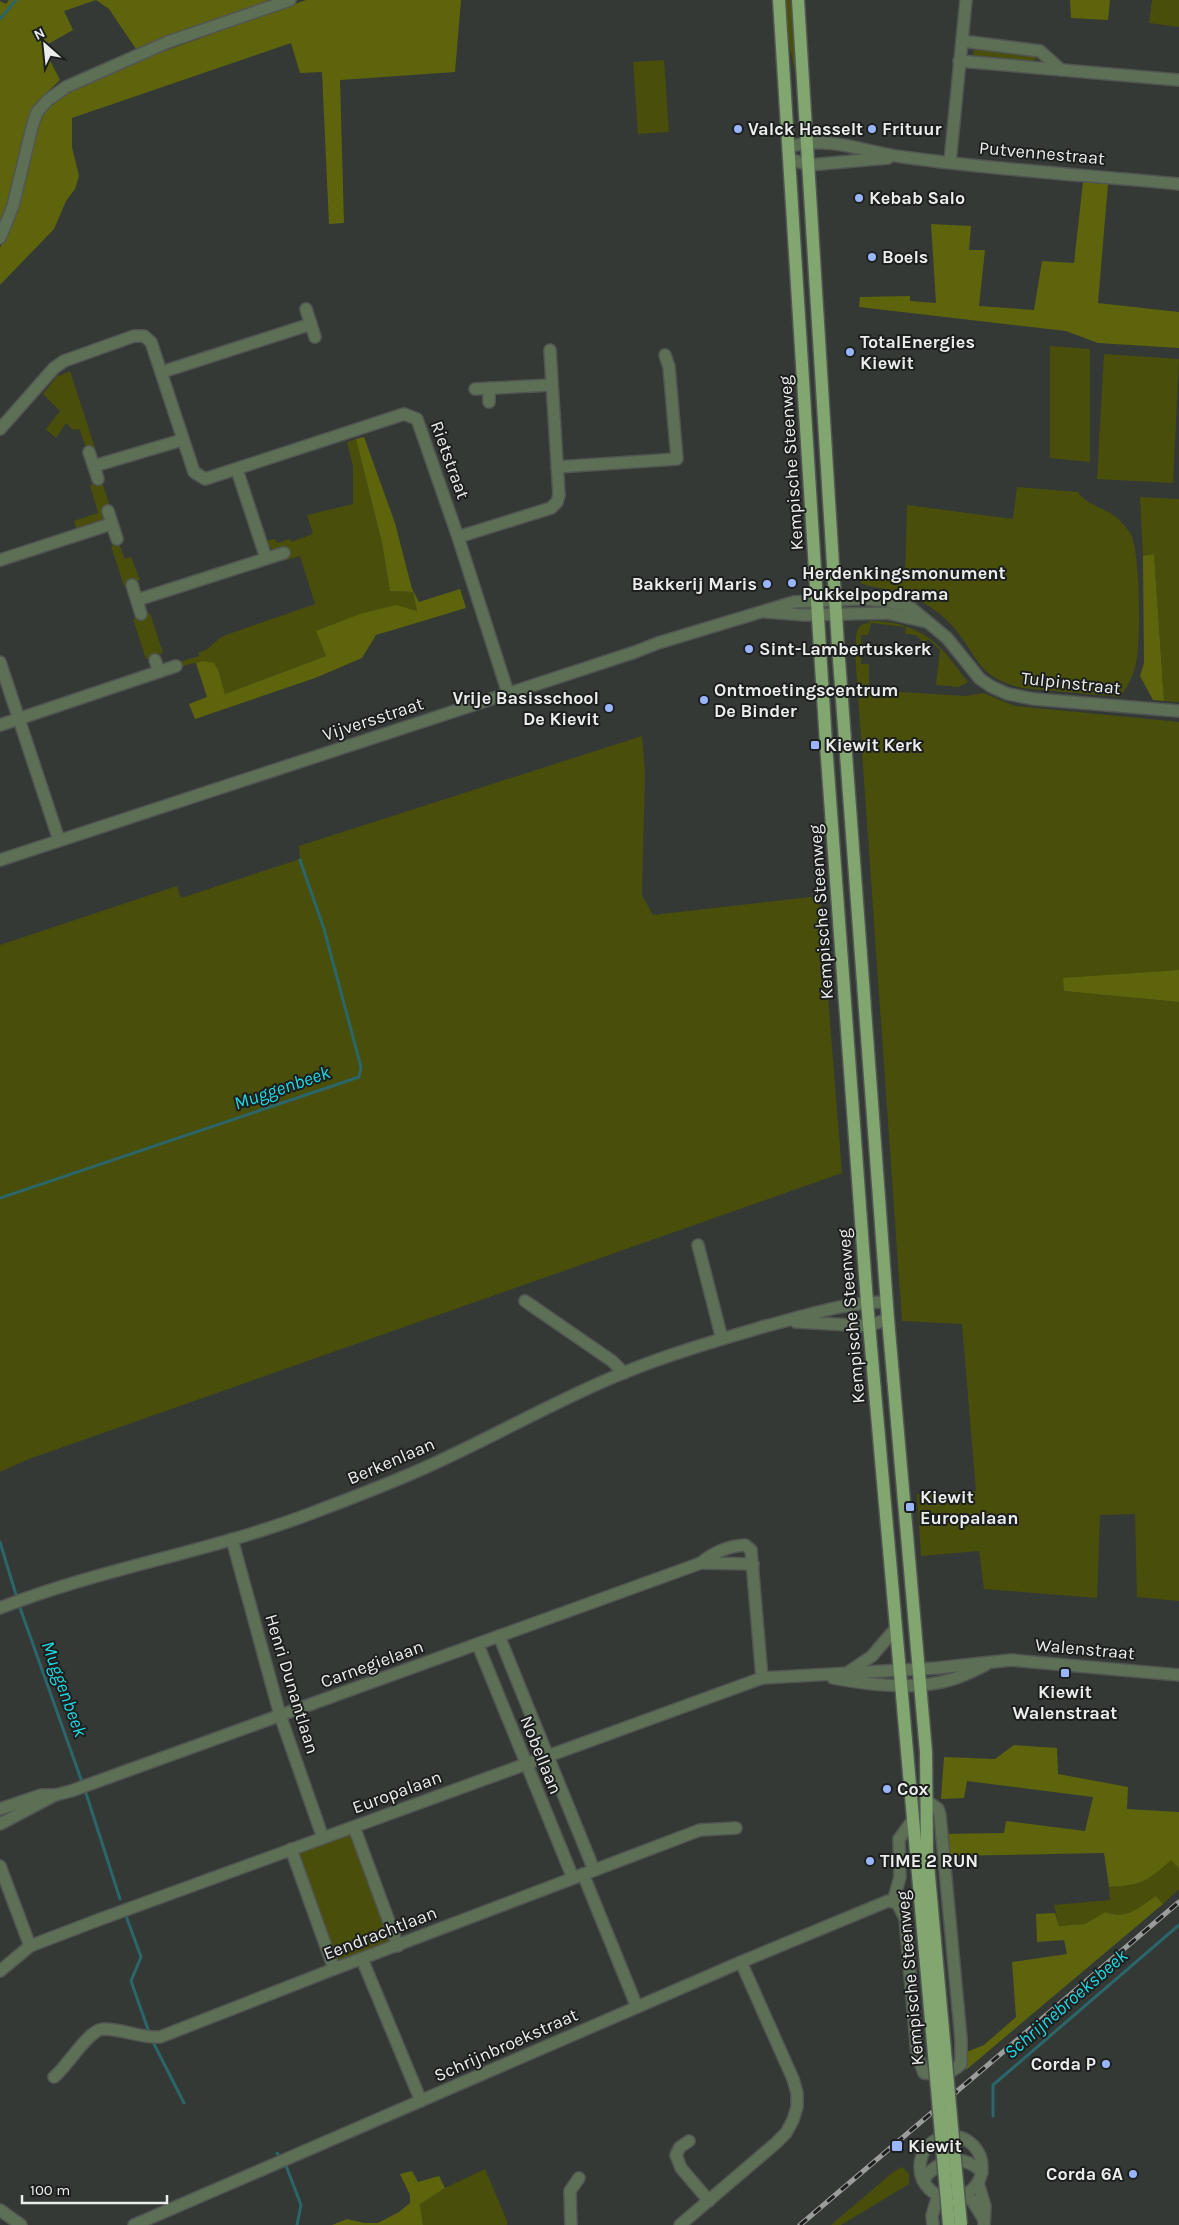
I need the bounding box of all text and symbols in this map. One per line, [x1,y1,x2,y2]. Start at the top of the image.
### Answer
north arrow [20,20,70,70]
text: N [31,24,48,44]
place label: Valck Hasselt [748,118,863,140]
place label: Frituur [882,118,942,140]
marker: Valck Hasselt [732,123,744,135]
marker: Frituur [866,123,878,135]
street label: Putvennestraat [978,137,1106,169]
place label: Kebab Salo [869,187,965,209]
marker: Kebab Salo [853,192,865,204]
place label: Boels [882,246,928,268]
marker: Boels [866,251,878,263]
place label: TotalEnergies Kiewit [860,331,975,374]
marker: TotalEnergies Kiewit [844,346,856,358]
street label: Kempische Steenweg [774,375,808,551]
street label: Rietstraat [426,418,474,502]
place label: Herdenkingsmonument Pukkelpopdrama [802,562,1006,605]
place label: Bakkerij Maris [632,573,757,595]
marker: Herdenkingsmonument Pukkelpopdrama [786,577,798,589]
marker: Bakkerij Maris [761,578,773,590]
place label: Sint-Lambertuskerk [759,638,932,660]
marker: Sint-Lambertuskerk [743,643,755,655]
street label: Tulpinstraat [1020,667,1122,699]
place label: Ontmoetingscentrum De Binder [714,679,898,722]
place label: Vrije Basisschool De Kievit [452,687,599,730]
street label: Vijversstraat [320,692,426,746]
marker: Ontmoetingscentrum De Binder [698,694,710,706]
marker: Vrije Basisschool De Kievit [603,702,615,714]
place label: Kiewit Kerk [825,734,923,756]
marker: Kiewit Kerk [809,739,821,751]
street label: Kempische Steenweg [804,824,838,1000]
water label: Muggenbeek [231,1061,333,1115]
street label: Kempische Steenweg [832,1228,870,1404]
street label: Berkenlaan [344,1433,438,1489]
place label: Kiewit Europalaan [920,1486,1018,1529]
marker: Kiewit Europalaan [904,1501,916,1513]
street label: Henri Dunantlaan [260,1611,324,1757]
street label: Walenstraat [1034,1634,1136,1664]
street label: Carnegielaan [317,1635,427,1693]
water label: Muggenbeek [36,1638,92,1740]
marker: Kiewit Walenstraat [1059,1667,1071,1679]
place label: Kiewit Walenstraat [1013,1681,1117,1724]
street label: Nobellaan [515,1712,567,1798]
street label: Europalaan [349,1766,445,1818]
place label: Cox [897,1778,929,1800]
marker: Cox [881,1783,893,1795]
place label: TIME 2 RUN [880,1850,978,1872]
marker: TIME 2 RUN [864,1855,876,1867]
street label: Kempische Steenweg [891,1890,929,2066]
street label: Eendrachtlaan [320,1901,440,1965]
water label: Schrijnebroeksbeek [1000,1944,1132,2064]
street label: Schrijnbroekstraat [431,2003,582,2087]
place label: Corda P [1031,2053,1096,2075]
marker: Corda P [1100,2058,1112,2070]
place label: Kiewit [908,2135,962,2157]
marker: Kiewit [890,2139,904,2153]
place label: Corda 6A [1046,2163,1123,2185]
marker: Corda 6A [1127,2168,1139,2180]
scale bar [22,2172,168,2204]
text: 100 m [30,2181,70,2199]

